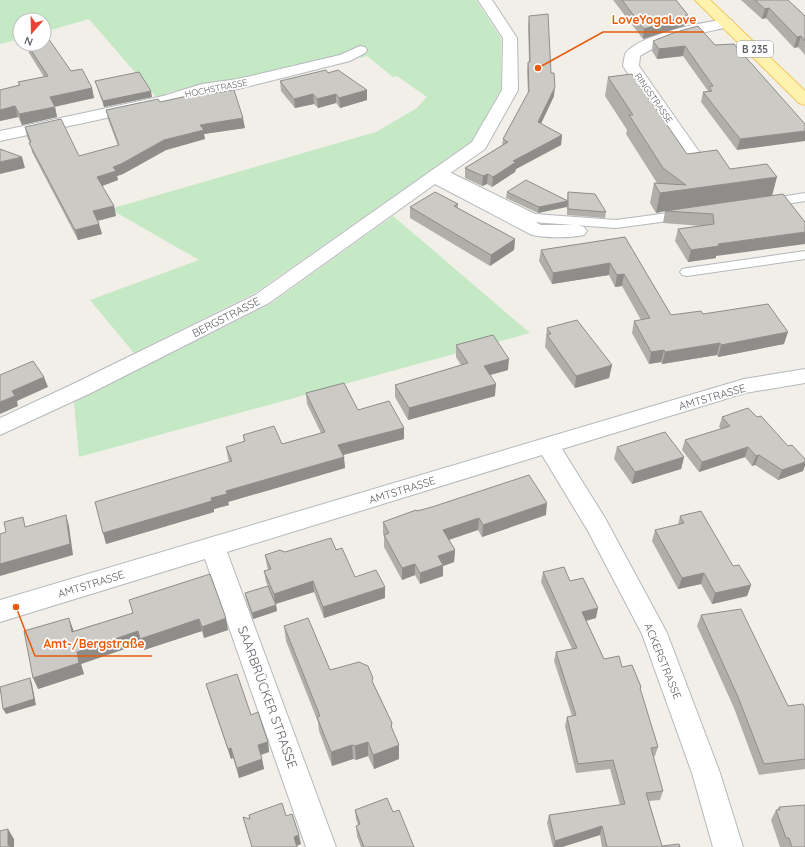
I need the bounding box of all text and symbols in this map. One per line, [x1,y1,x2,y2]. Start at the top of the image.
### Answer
callout: LoveYogaLove [603,8,704,32]
north arrow [12,12,52,52]
text: LoveYogaLove [612,12,696,27]
text: N [22,33,35,49]
road number: B 235 [737,41,773,57]
street label: RINGSTRASSE [633,71,675,125]
street label: HOCHSTRASSE [184,77,248,99]
street label: BERGSTRASSE [190,294,262,340]
street label: AMTSTRASSE [677,381,747,413]
street label: AMTSTRASSE [367,473,437,507]
street label: AMTSTRASSE [56,567,126,601]
street label: ACKERSTRASSE [641,621,685,701]
street label: SAARBRÜCKER STRASSE [235,624,301,770]
callout: Amt-/Bergstraße [35,632,152,656]
text: Amt-/Bergstraße [43,636,145,651]

